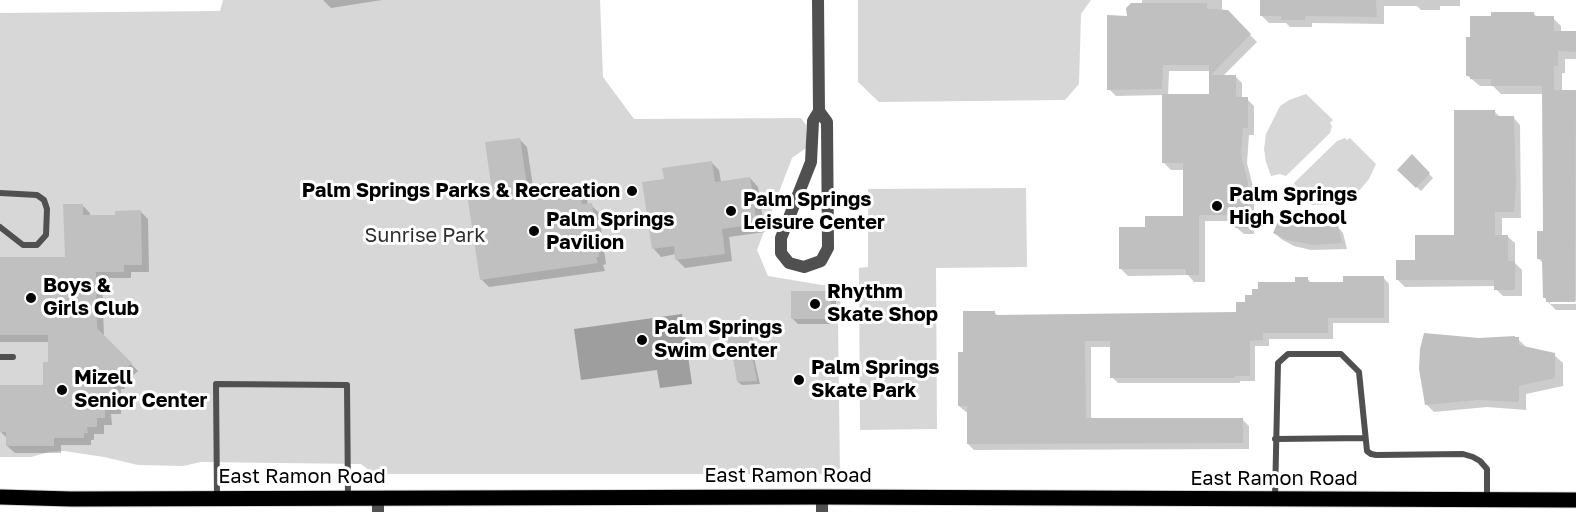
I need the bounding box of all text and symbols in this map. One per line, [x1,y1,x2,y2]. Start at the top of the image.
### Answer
place label: Palm Springs Parks & Recreation [302,179,620,203]
place label: Palm Springs High School [1229,183,1357,230]
marker: Palm Springs Parks & Recreation [625,184,639,198]
place label: Palm Springs Leisure Center [743,188,885,235]
marker: Palm Springs High School [1210,199,1224,213]
marker: Palm Springs Leisure Center [724,204,738,218]
place label: Palm Springs Pavilion [546,208,674,255]
park label: Sunrise Park [365,224,485,248]
marker: Palm Springs Pavilion [527,224,541,238]
place label: Boys & Girls Club [43,274,139,321]
place label: Rhythm Skate Shop [827,280,938,327]
marker: Boys & Girls Club [24,291,38,305]
marker: Rhythm Skate Shop [808,297,822,311]
place label: Palm Springs Swim Center [654,316,782,363]
marker: Palm Springs Swim Center [635,333,649,347]
place label: Palm Springs Skate Park [811,356,939,403]
place label: Mizell Senior Center [74,366,207,413]
marker: Palm Springs Skate Park [792,373,806,387]
marker: Mizell Senior Center [55,383,69,397]
street label: East Ramon Road [704,464,872,488]
street label: East Ramon Road [218,465,386,489]
street label: East Ramon Road [1190,467,1358,491]

